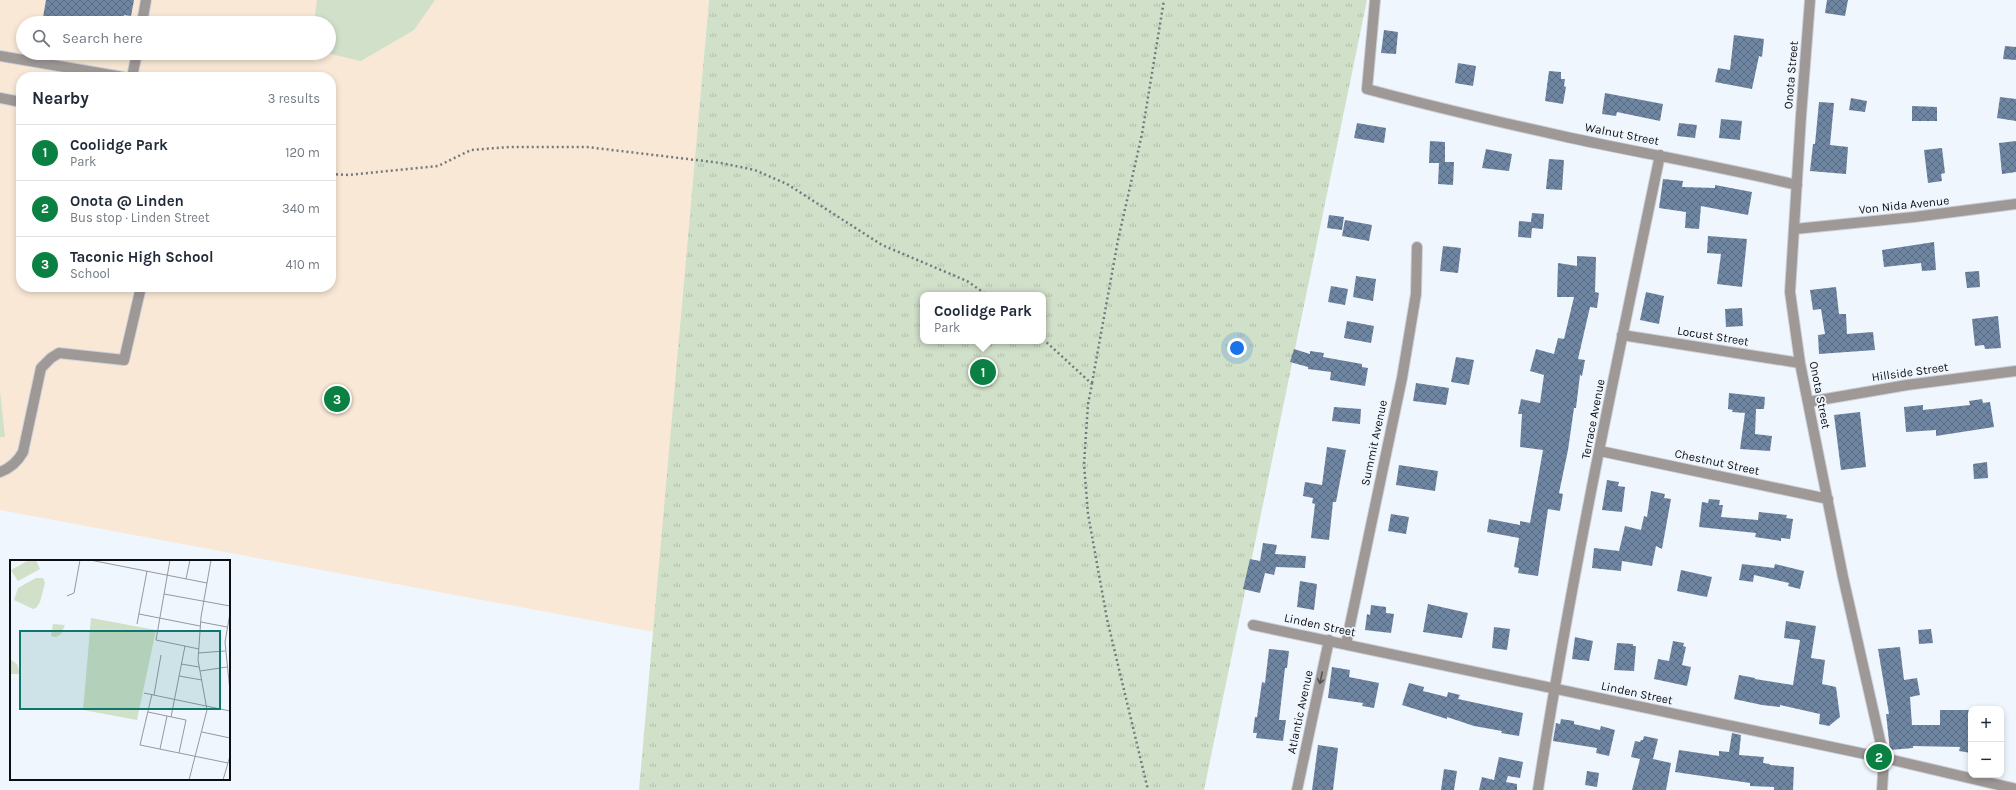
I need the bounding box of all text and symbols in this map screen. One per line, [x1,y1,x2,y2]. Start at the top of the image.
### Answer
search box [16,16,336,60]
icon: search [30,27,52,49]
text: Search here [62,29,143,47]
street label: Onota Street [1781,40,1801,110]
text: Nearby [32,88,89,108]
text: 3 results [268,91,320,106]
street label: Walnut Street [1584,120,1661,148]
text: Coolidge Park [70,136,168,154]
text: 1 [43,145,47,160]
text: 120 m [285,145,320,160]
text: Park [70,154,96,169]
text: Onota @ Linden [70,192,184,210]
street label: Von Nida Avenue [1858,193,1950,217]
text: 2 [41,201,49,216]
text: 340 m [282,201,320,216]
text: Bus stop · Linden Street [70,210,210,225]
text: Taconic High School [70,248,214,266]
text: 3 [41,257,49,272]
text: 410 m [285,257,320,272]
text: School [70,266,110,281]
popup [920,292,1046,344]
text: Coolidge Park [934,302,1032,320]
text: Park [934,320,960,335]
street label: Locust Street [1676,323,1750,349]
your location [1227,338,1247,358]
pin: 1 [970,357,996,387]
street label: Onota Street [1807,360,1833,430]
street label: Hillside Street [1871,360,1950,384]
street label: Terrace Avenue [1578,378,1608,460]
pin: 3 [324,384,350,414]
street label: Summit Avenue [1358,399,1390,487]
street label: Chestnut Street [1673,446,1761,478]
inset map [10,560,230,780]
street label: Linden Street [1283,611,1358,640]
street label: Atlantic Avenue [1284,669,1316,755]
one-way arrow [1316,671,1324,684]
street label: Linden Street [1600,679,1675,708]
map controls [1968,706,2004,778]
button: + [1968,706,2004,742]
pin: 2 [1866,742,1892,772]
button: − [1968,742,2004,778]

